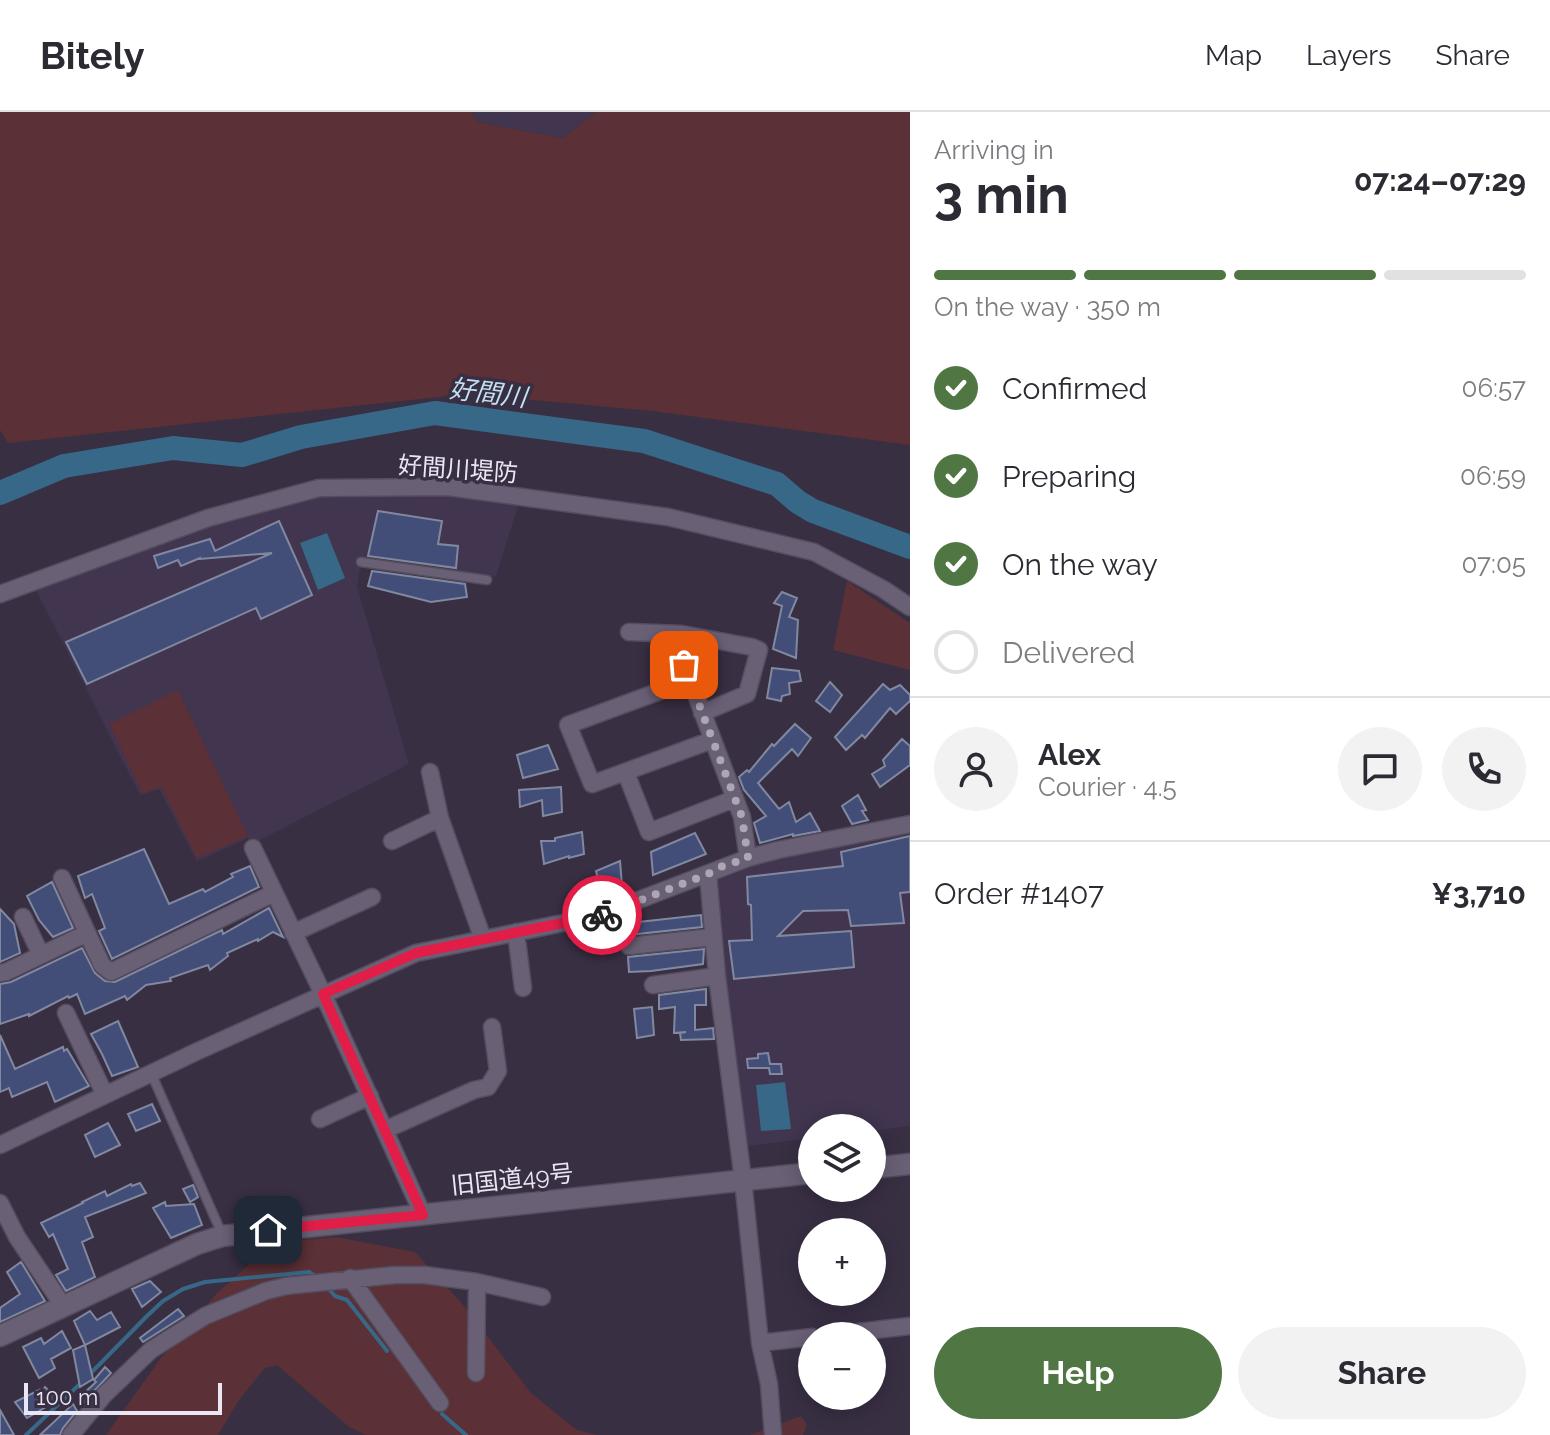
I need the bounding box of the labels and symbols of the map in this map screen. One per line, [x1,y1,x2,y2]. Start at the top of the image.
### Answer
water label: 好間川 [447,373,532,413]
street label: 好間川堤防 [397,450,519,488]
pin [650,631,718,699]
courier [562,875,642,955]
street label: 旧国道49号 [449,1158,575,1200]
pin [234,1196,302,1264]
scale bar [24,1379,222,1415]

